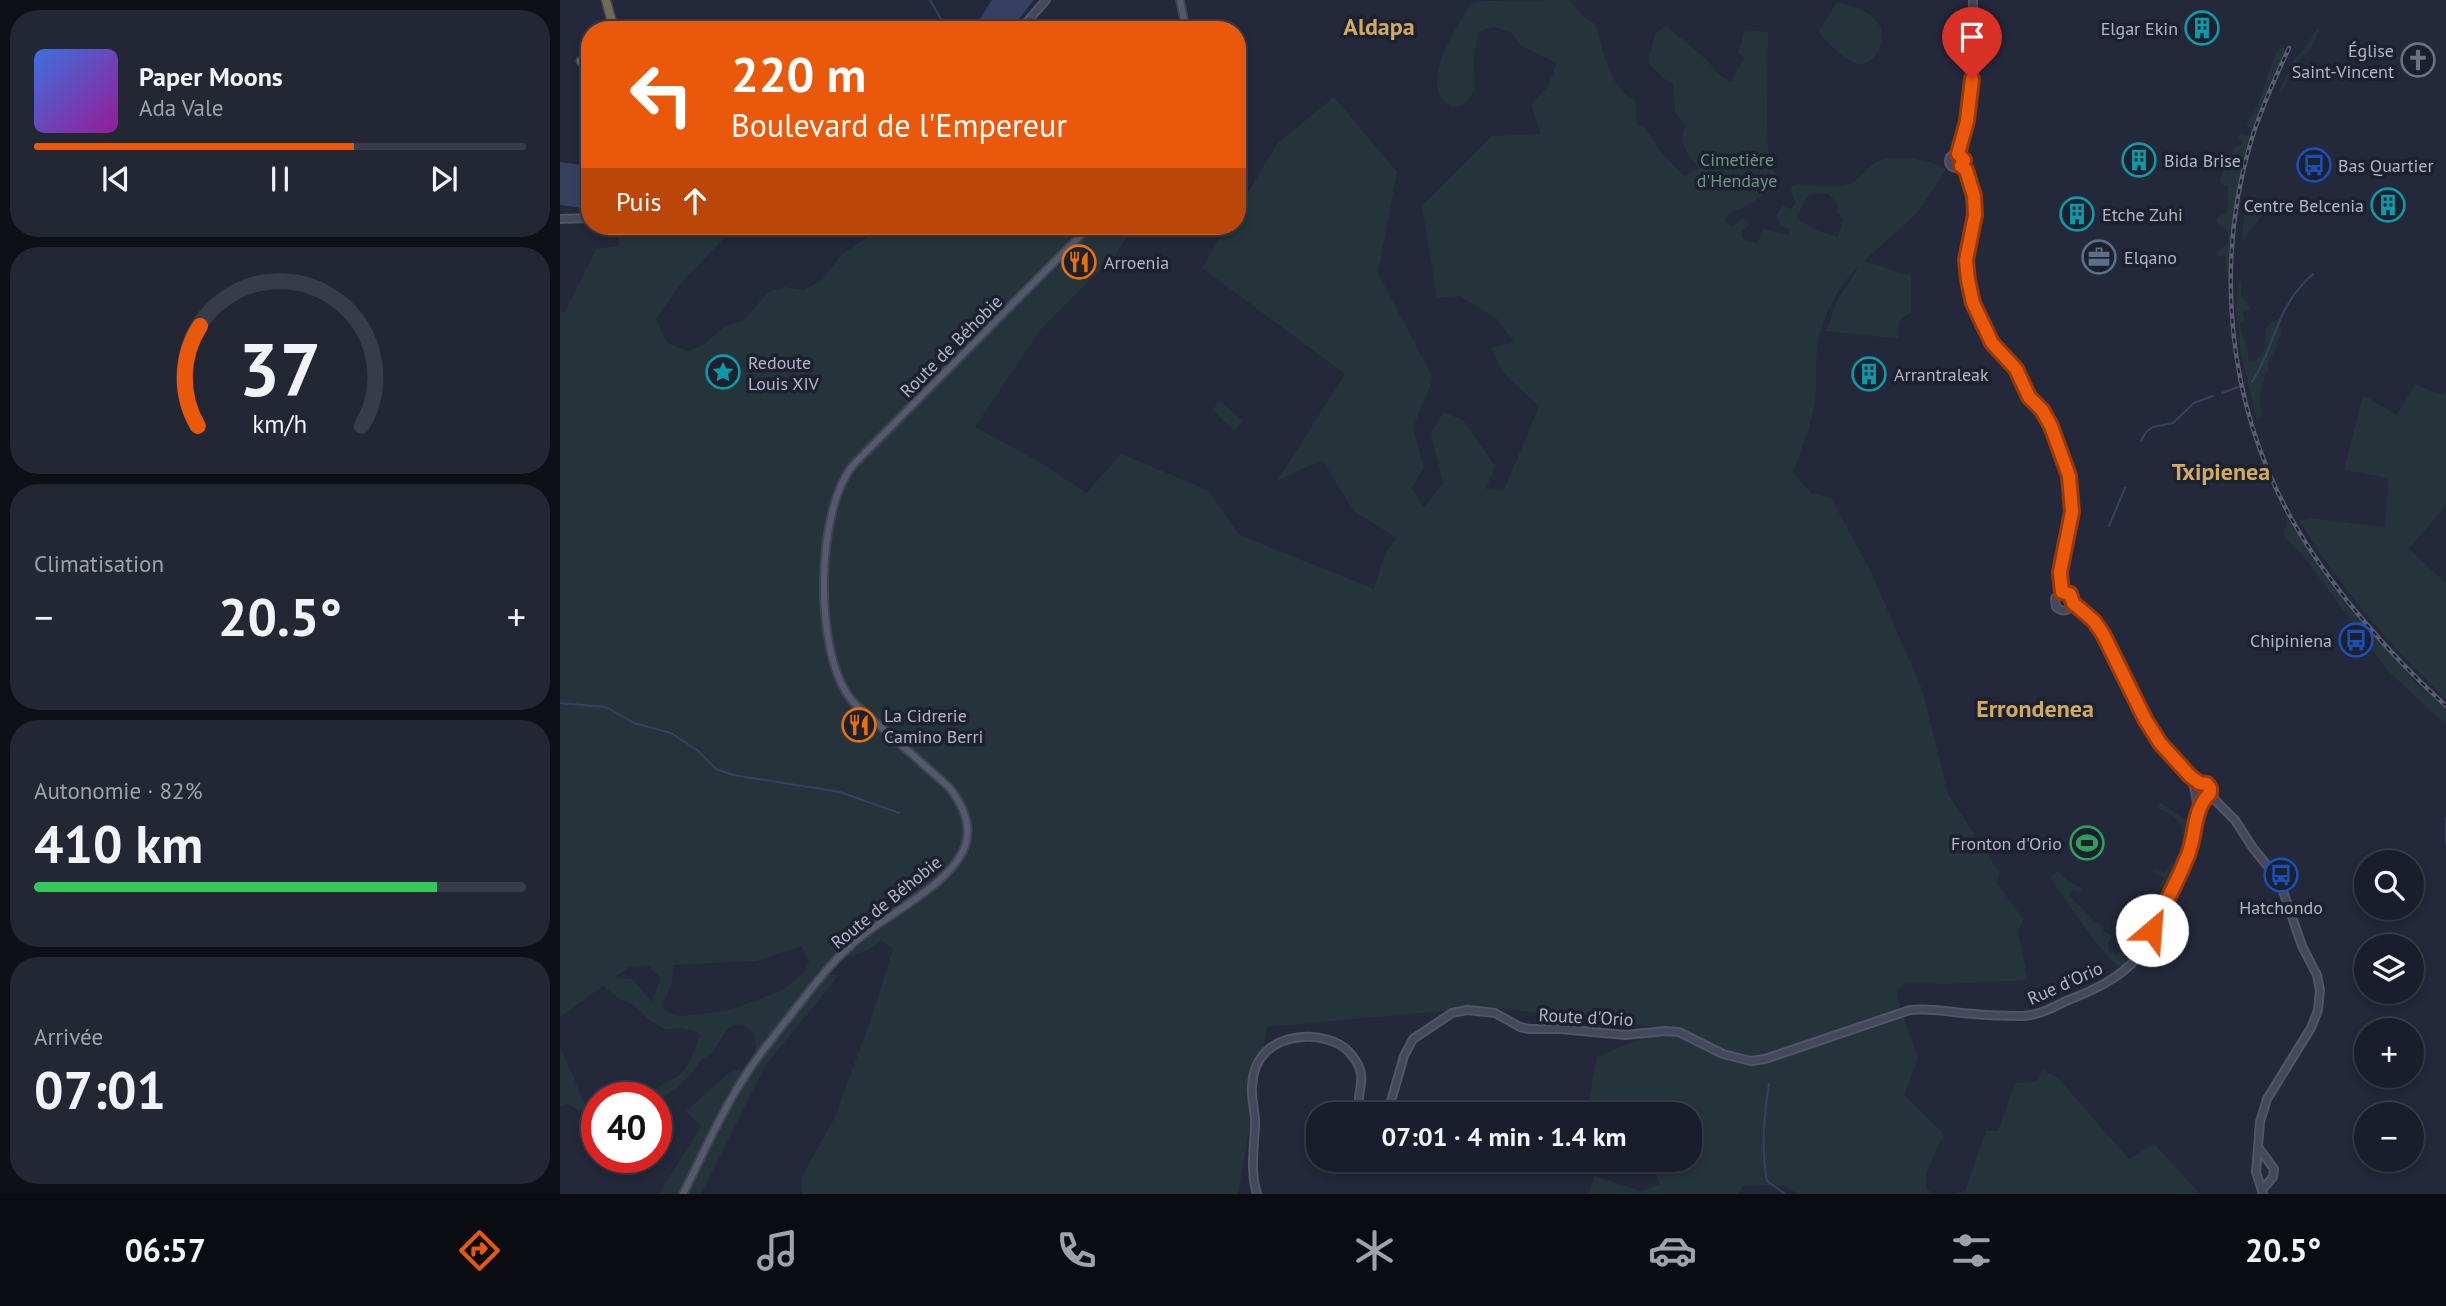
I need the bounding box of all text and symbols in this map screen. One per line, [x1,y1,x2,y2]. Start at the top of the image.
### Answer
pin [1942,7,2002,79]
building icon: Elgar Ekin [2183,9,2221,47]
district label: Aldapa [1343,11,1415,42]
place label: Elgar Ekin [2101,17,2178,40]
icon: arrive [1953,18,1991,56]
place label: Église Saint-Vincent [2292,39,2394,83]
church icon: Église Saint-Vincent [2399,41,2437,79]
text: 220 m [731,42,866,106]
icon: left [616,49,707,140]
text: Paper Moons [139,60,283,93]
text: Ada Vale [139,93,223,122]
text: Boulevard de l'Empereur [731,104,1067,146]
building icon: Bida Brise [2120,141,2158,179]
bus stop icon: Bas Quartier [2295,146,2333,184]
park label: Cimetière d'Hendaye [1697,148,1777,192]
place label: Bida Brise [2164,149,2241,172]
place label: Bas Quartier [2338,154,2434,177]
icon: previous [97,160,135,198]
icon: pause [261,160,299,198]
icon: next [425,160,463,198]
icon: ahead [676,182,714,220]
text: Puis [616,185,662,218]
building icon: Centre Belcenia [2369,186,2407,224]
place label: Centre Belcenia [2244,194,2364,217]
building icon: Etche Zuhi [2058,195,2096,233]
place label: Etche Zuhi [2102,203,2183,226]
office icon: Elqano [2080,238,2118,276]
restaurant icon: Arroenia [1060,243,1098,281]
place label: Elqano [2124,246,2177,269]
place label: Arroenia [1104,251,1169,274]
street label: Route de Béhobie [895,290,1007,402]
text: 37 [239,323,321,417]
place label: Redoute Louis XIV [748,351,820,395]
place icon: Redoute Louis XIV [704,353,742,391]
building icon: Arrantraleak [1850,355,1888,393]
place label: Arrantraleak [1894,363,1989,386]
text: km/h [253,408,307,440]
district label: Txipienea [2172,456,2270,487]
text: Climatisation [34,549,164,578]
text: 20.5° [218,583,342,650]
text: − [34,592,53,641]
text: + [507,592,526,641]
bus stop icon: Chipiniena [2337,621,2375,659]
place label: Chipiniena [2250,629,2332,652]
district label: Errondenea [1976,693,2094,724]
place label: La Cidrerie Camino Berri [884,704,983,748]
restaurant icon: La Cidrerie Camino Berri [840,706,878,744]
text: Autonomie · 82% [34,776,202,805]
text: 410 km [34,810,203,877]
sports icon: Fronton d'Orio [2068,824,2106,862]
place label: Fronton d'Orio [1951,832,2062,855]
street label: Route de Béhobie [826,850,946,954]
map controls [2354,850,2424,1172]
button: search [2354,850,2424,920]
bus stop icon: Hatchondo [2262,856,2300,894]
position arrow [2115,893,2189,967]
place label: Hatchondo [2239,896,2323,919]
button: layers [2354,934,2424,1004]
street label: Rue d'Orio [2024,956,2106,1010]
street label: Route d'Orio [1538,1003,1634,1031]
button: + [2354,1018,2424,1088]
text: Arrivée [34,1022,103,1051]
text: 07:01 [34,1056,166,1123]
speed limit sign: 40 [581,1082,672,1173]
button: − [2354,1102,2424,1172]
text: 07:01 · 4 min · 1.4 km [1382,1120,1627,1153]
icon: directions [455,1226,504,1275]
icon: music [753,1226,802,1275]
icon: phone [1052,1226,1101,1275]
icon: climate [1350,1226,1399,1275]
icon: car [1648,1226,1697,1275]
icon: filters [1947,1226,1996,1275]
text: 06:57 [125,1229,206,1271]
text: 20.5° [2245,1229,2321,1271]

